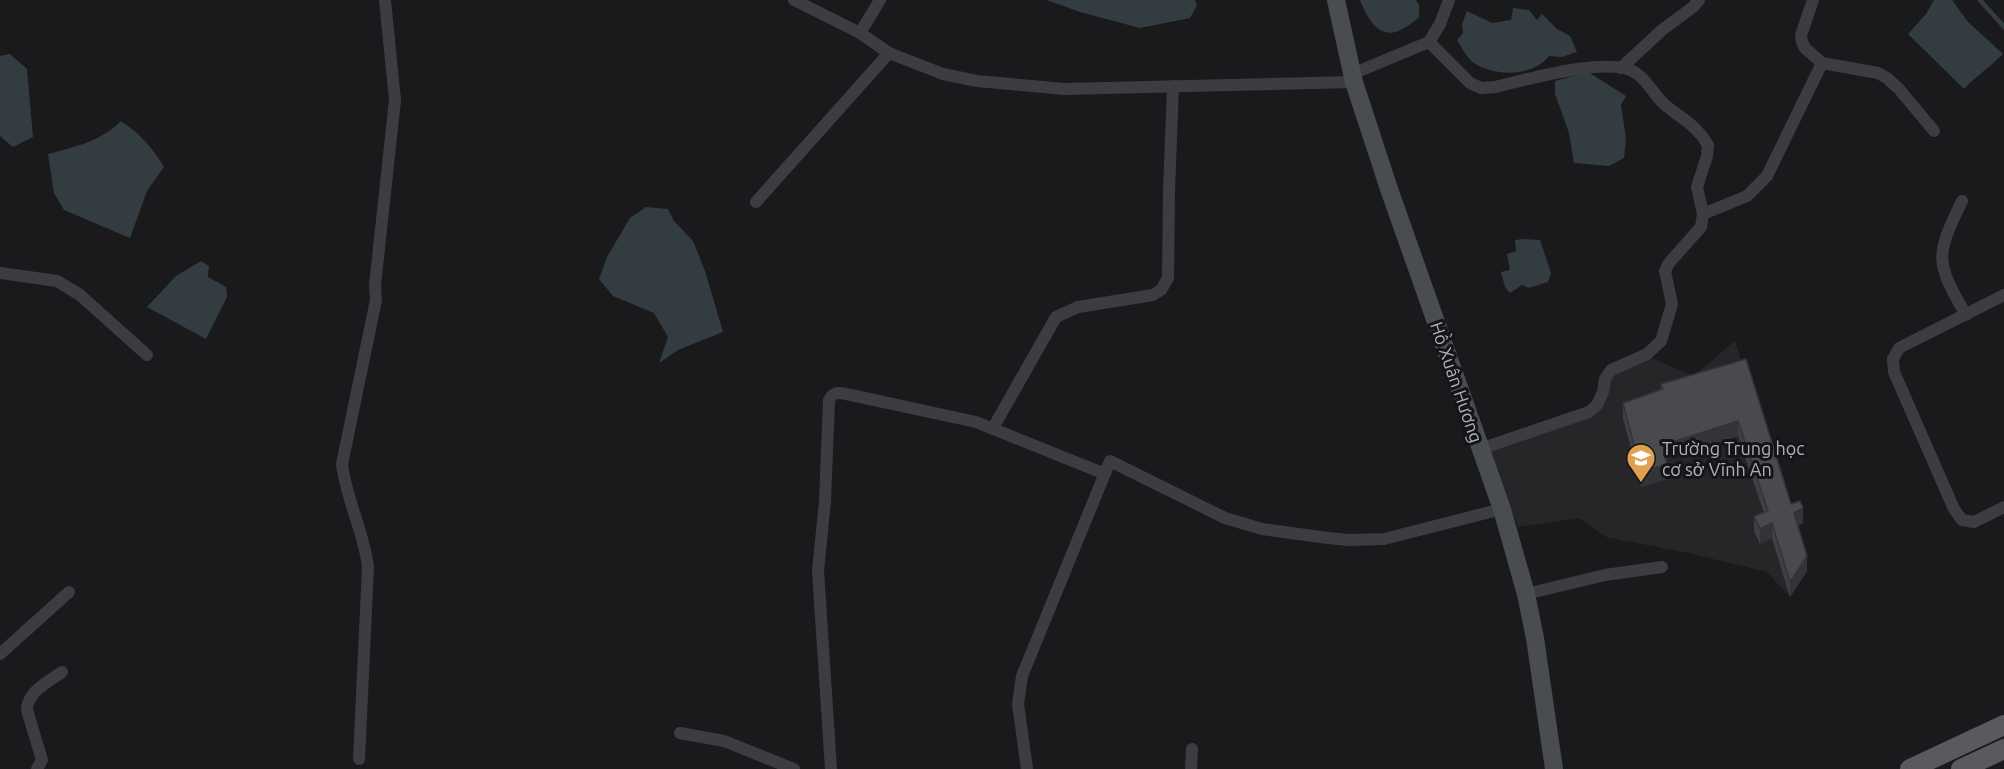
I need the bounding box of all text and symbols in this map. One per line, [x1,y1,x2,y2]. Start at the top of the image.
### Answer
street label: Hồ Xuân Hương [1427,318,1489,445]
place label: Trường Trung học cơ sở Vĩnh An [1662,438,1805,479]
school or university icon: Trường Trung học cơ sở Vĩnh An [1625,442,1657,484]

